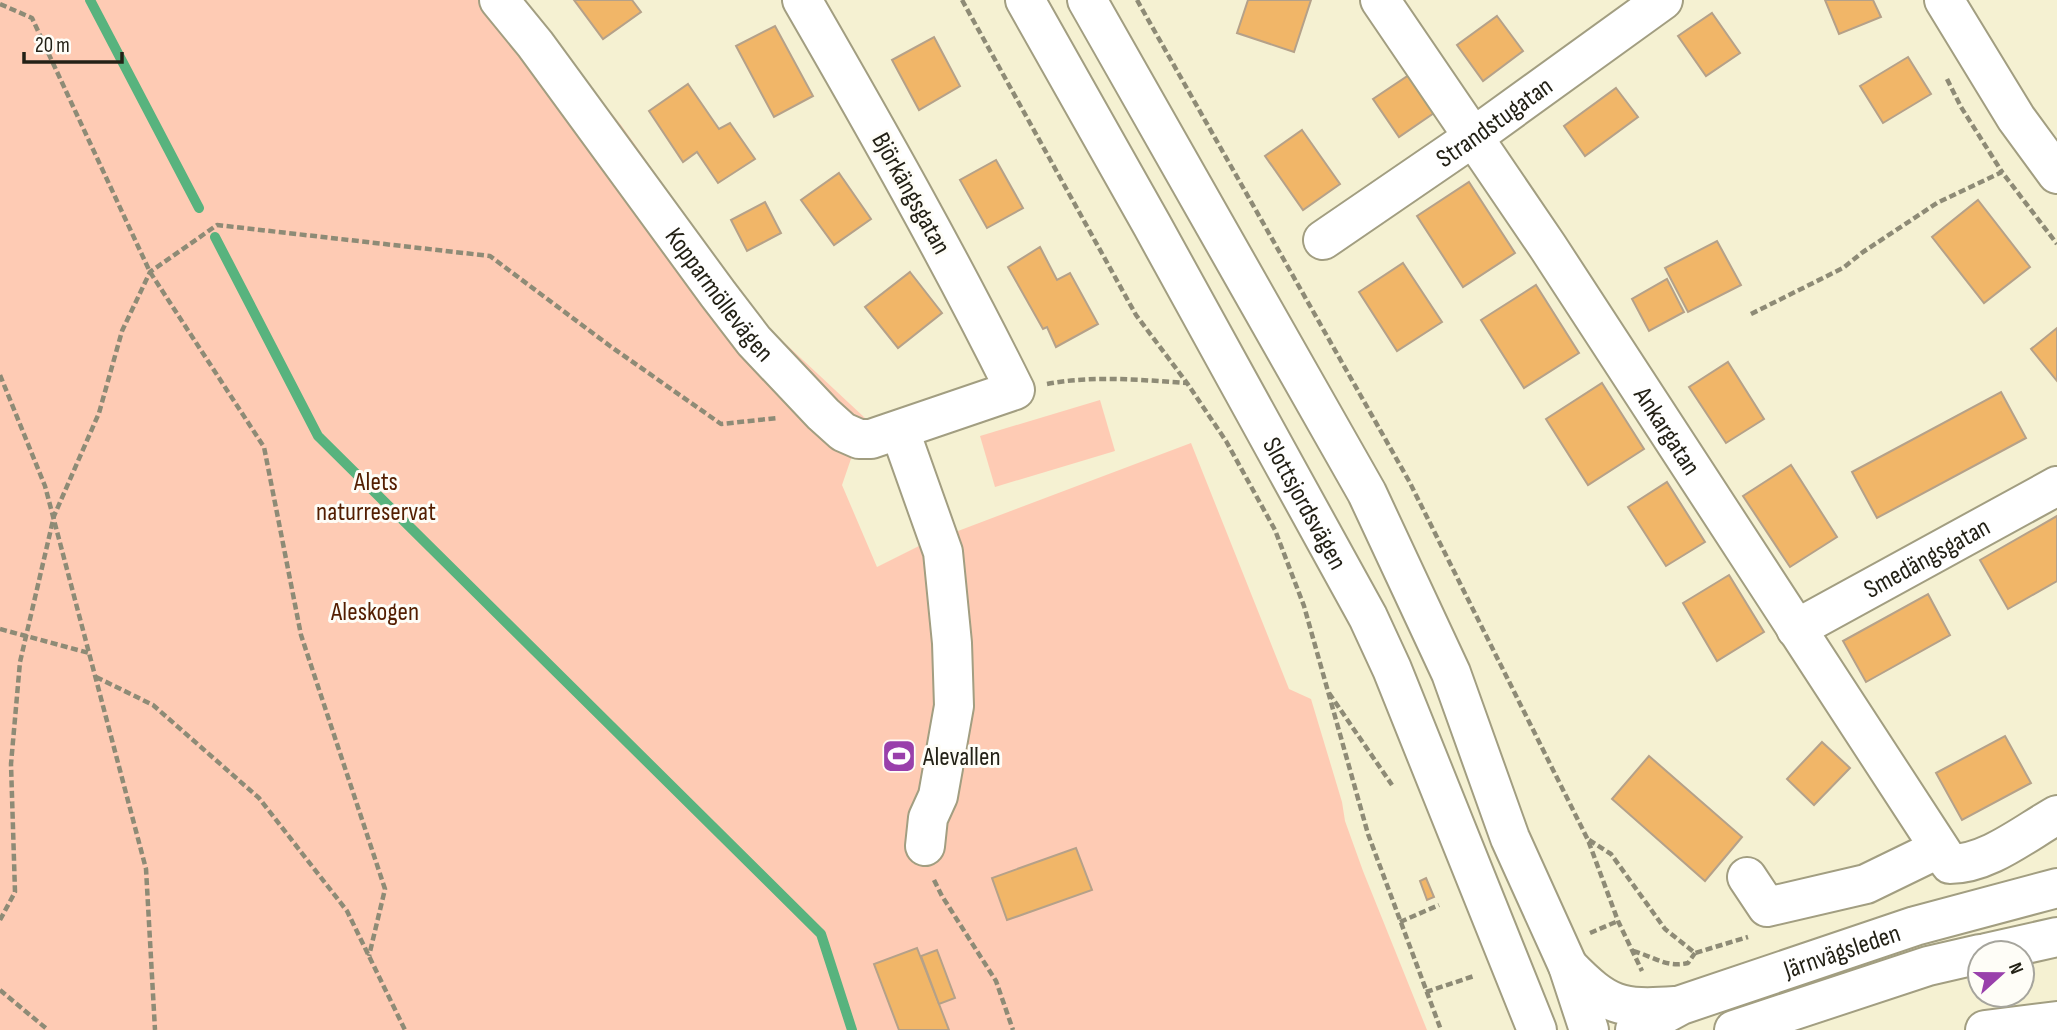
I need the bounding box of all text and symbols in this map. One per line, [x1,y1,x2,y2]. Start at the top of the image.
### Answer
scale bar [24,21,122,65]
text: 20 m [35,33,70,58]
street label: Strandstugatan [1431,71,1559,175]
street label: Björkängsgatan [865,128,957,260]
street label: Kopparmöllevägen [658,222,779,369]
street label: Ankargatan [1626,381,1706,481]
street label: Slottsjordsvägen [1255,433,1353,575]
park label: Alets naturreservat [316,467,436,528]
street label: Smedängsgatan [1859,512,1996,606]
park label: Aleskogen [330,597,419,628]
sports icon: Alevallen [880,737,918,775]
place label: Alevallen [922,742,1001,773]
street label: Järnvägsleden [1779,918,1905,987]
north arrow [1966,939,2036,1009]
text: N [2003,960,2028,977]

